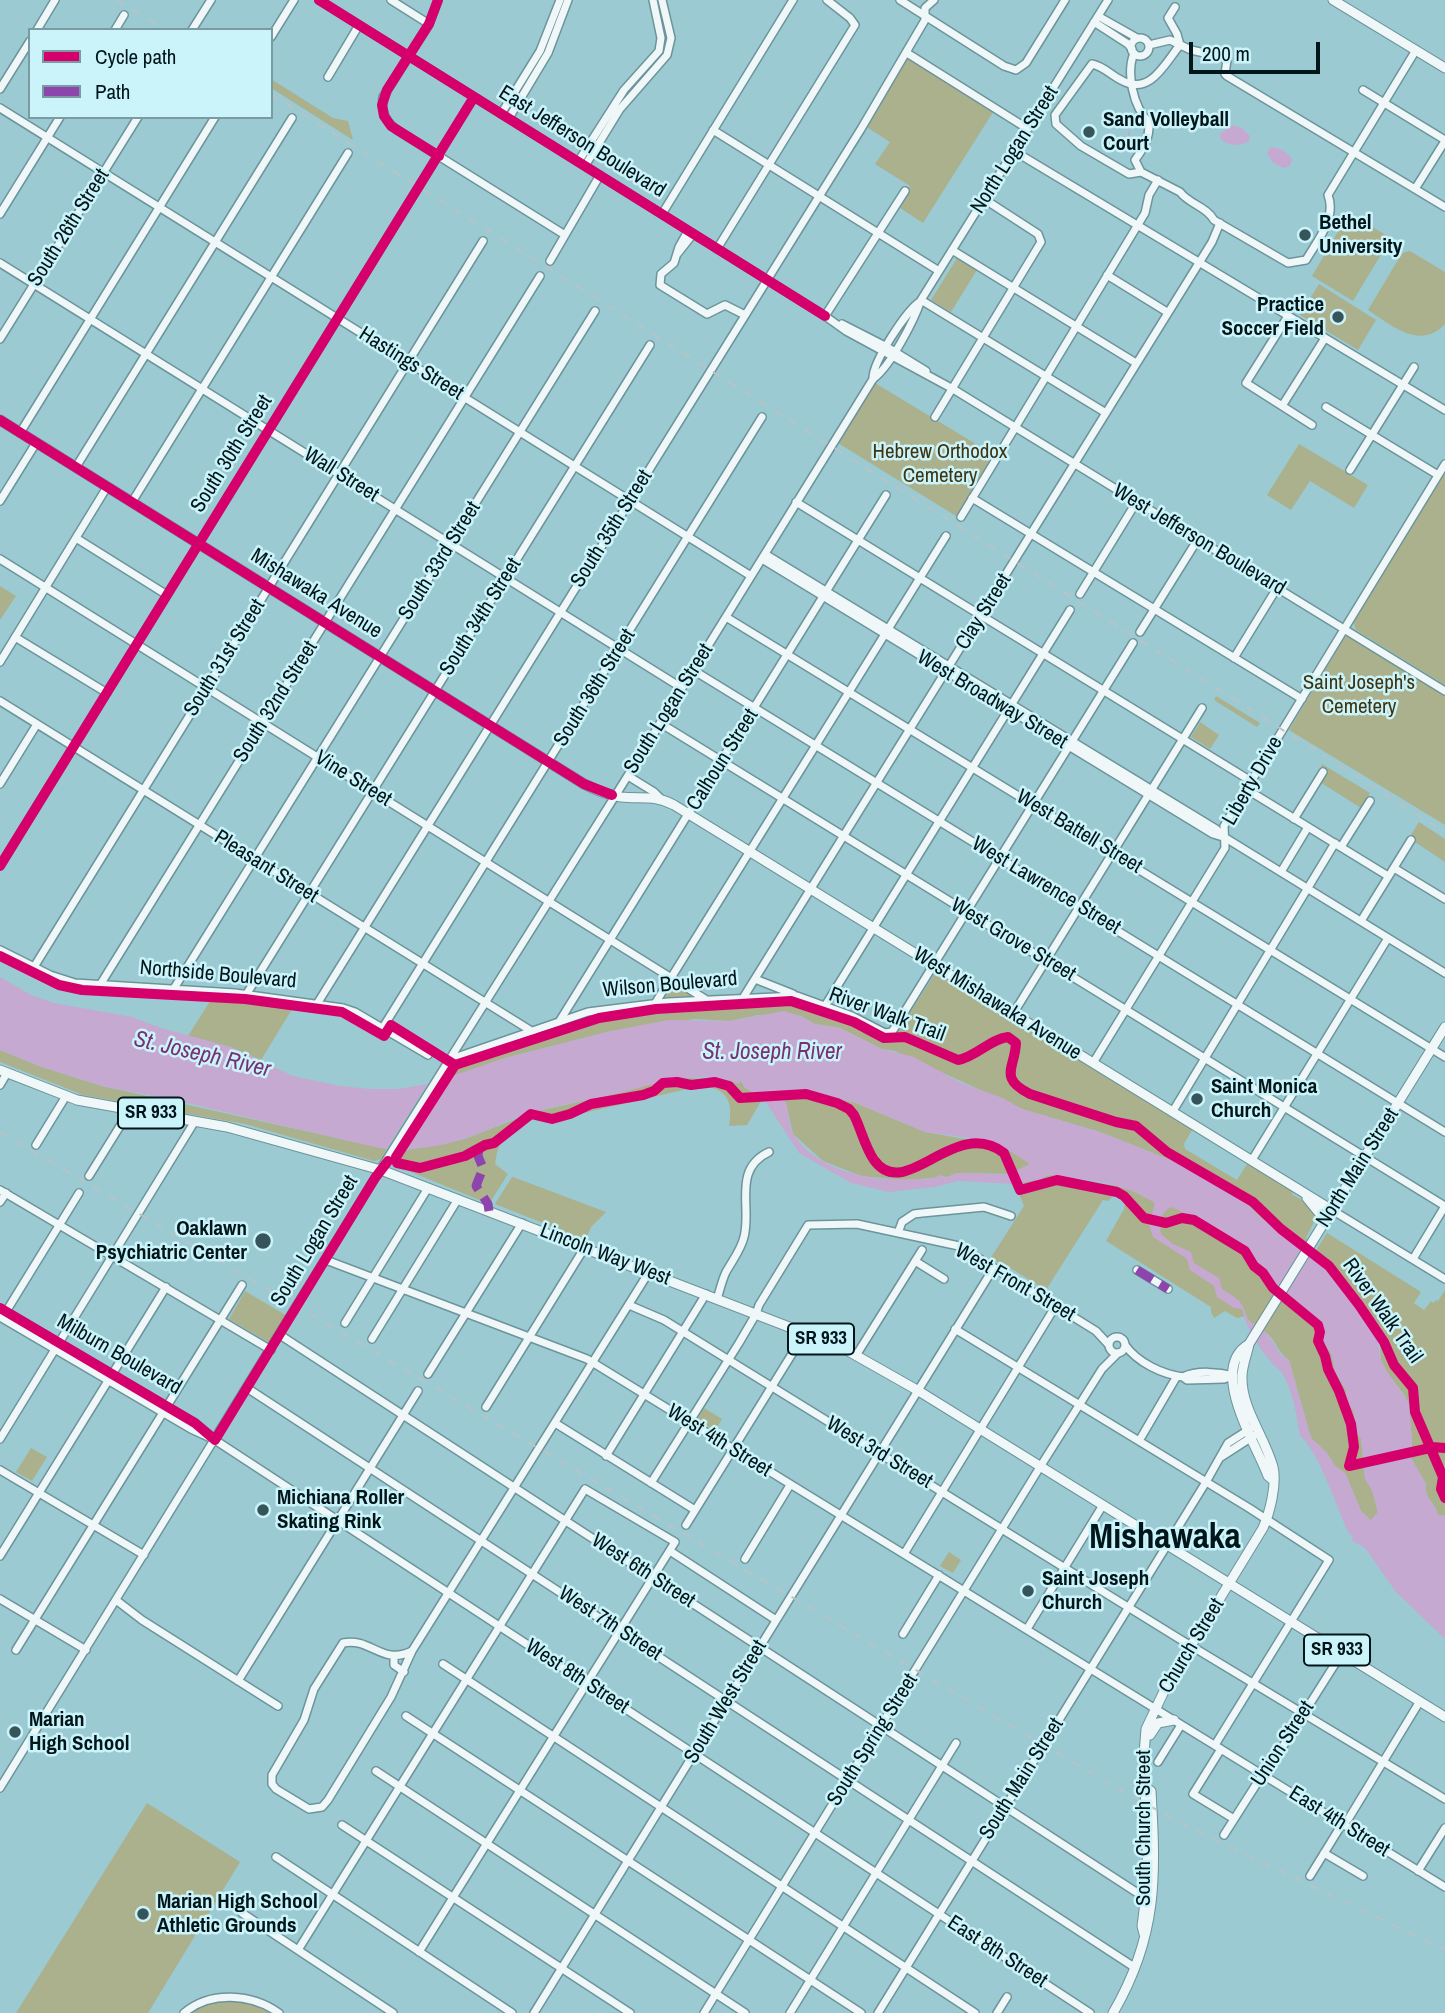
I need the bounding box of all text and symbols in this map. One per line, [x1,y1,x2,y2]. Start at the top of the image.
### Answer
legend [28,28,273,119]
scale bar [1193,28,1324,72]
text: 200 m [1202,39,1250,68]
text: Cycle path [95,42,176,71]
text: Path [95,77,130,106]
street label: East Jefferson Boulevard [494,80,670,204]
street label: North Logan Street [966,82,1064,218]
place label: Sand Volleyball Court [1103,107,1229,157]
marker: Sand Volleyball Court [1081,124,1097,140]
street label: South 26th Street [23,164,115,292]
place label: Bethel University [1319,210,1402,260]
marker: Bethel University [1297,227,1313,243]
place label: Practice Soccer Field [1222,292,1324,342]
marker: Practice Soccer Field [1330,309,1346,325]
street label: Hastings Street [354,322,468,406]
street label: South 30th Street [186,390,278,518]
park label: Hebrew Orthodox Cemetery [873,439,1007,489]
street label: Wall Street [299,442,383,508]
street label: South 35th Street [566,465,658,593]
street label: West Jefferson Boulevard [1108,479,1290,601]
street label: South 33rd Street [394,497,486,625]
street label: Mishawaka Avenue [246,544,386,644]
street label: South 34th Street [435,553,527,681]
street label: Clay Street [951,569,1017,655]
street label: South 31st Street [179,595,271,721]
street label: South 36th Street [549,624,641,752]
street label: South 32nd Street [229,636,323,768]
street label: South Logan Street [619,639,719,779]
street label: West Broadway Street [912,645,1072,755]
park label: Saint Joseph's Cemetery [1303,670,1415,720]
street label: Calhoun Street [682,705,764,815]
street label: Liberty Drive [1217,732,1289,830]
street label: Vine Street [310,746,396,812]
street label: West Battell Street [1012,785,1146,879]
street label: Pleasant Street [209,825,323,909]
street label: West Lawrence Street [967,832,1125,940]
street label: West Grove Street [946,893,1080,987]
street label: West Mishawaka Avenue [908,942,1086,1066]
street label: Northside Boulevard [139,956,297,994]
street label: Wilson Boulevard [602,967,738,1003]
street label: River Walk Trail [825,982,949,1048]
water label: St. Joseph River [131,1026,273,1084]
water label: St. Joseph River [702,1039,842,1067]
place label: Saint Monica Church [1211,1074,1317,1124]
marker: Saint Monica Church [1189,1091,1205,1107]
road number: SR 933 [118,1098,184,1128]
street label: North Main Street [1311,1104,1405,1232]
street label: South Logan Street [266,1171,364,1311]
place label: Oaklawn Psychiatric Center [96,1216,247,1266]
street label: Lincoln Way West [536,1219,674,1291]
marker: Oaklawn Psychiatric Center [253,1231,273,1251]
street label: West Front Street [950,1238,1080,1328]
street label: River Walk Trail [1337,1254,1427,1368]
street label: Milburn Boulevard [52,1309,186,1401]
road number: SR 933 [788,1324,854,1354]
street label: West 4th Street [662,1399,776,1483]
street label: West 3rd Street [821,1411,937,1495]
place label: Michiana Roller Skating Rink [277,1485,404,1535]
marker: Michiana Roller Skating Rink [255,1502,271,1518]
district label: Mishawaka [1089,1518,1241,1560]
street label: West 6th Street [586,1528,700,1614]
place label: Saint Joseph Church [1042,1566,1149,1616]
street label: West 7th Street [553,1581,667,1667]
marker: Saint Joseph Church [1020,1583,1036,1599]
street label: Church Street [1154,1594,1230,1698]
street label: West 8th Street [520,1634,634,1720]
road number: SR 933 [1304,1634,1370,1666]
street label: South West Street [679,1636,773,1768]
street label: South Spring Street [822,1669,924,1811]
street label: Union Street [1246,1697,1320,1791]
place label: Marian High School [29,1707,129,1757]
street label: South Main Street [975,1713,1069,1845]
marker: Marian High School [7,1724,23,1740]
street label: South Church Street [1131,1750,1157,1906]
street label: East 4th Street [1284,1781,1394,1863]
place label: Marian High School Athletic Grounds [157,1889,318,1939]
marker: Marian High School Athletic Grounds [135,1906,151,1922]
street label: East 8th Street [942,1910,1052,1994]

